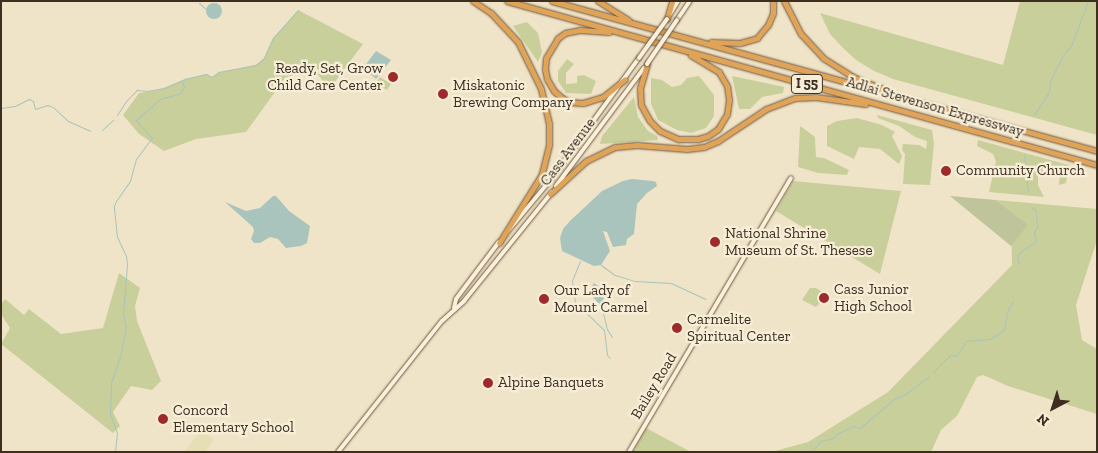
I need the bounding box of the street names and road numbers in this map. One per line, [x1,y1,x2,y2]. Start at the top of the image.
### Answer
road number: I 55 [791,72,823,96]
street label: Adlai Stevenson Expressway [844,73,1026,141]
street label: Cass Avenue [536,114,600,190]
street label: Bailey Road [627,349,681,423]

